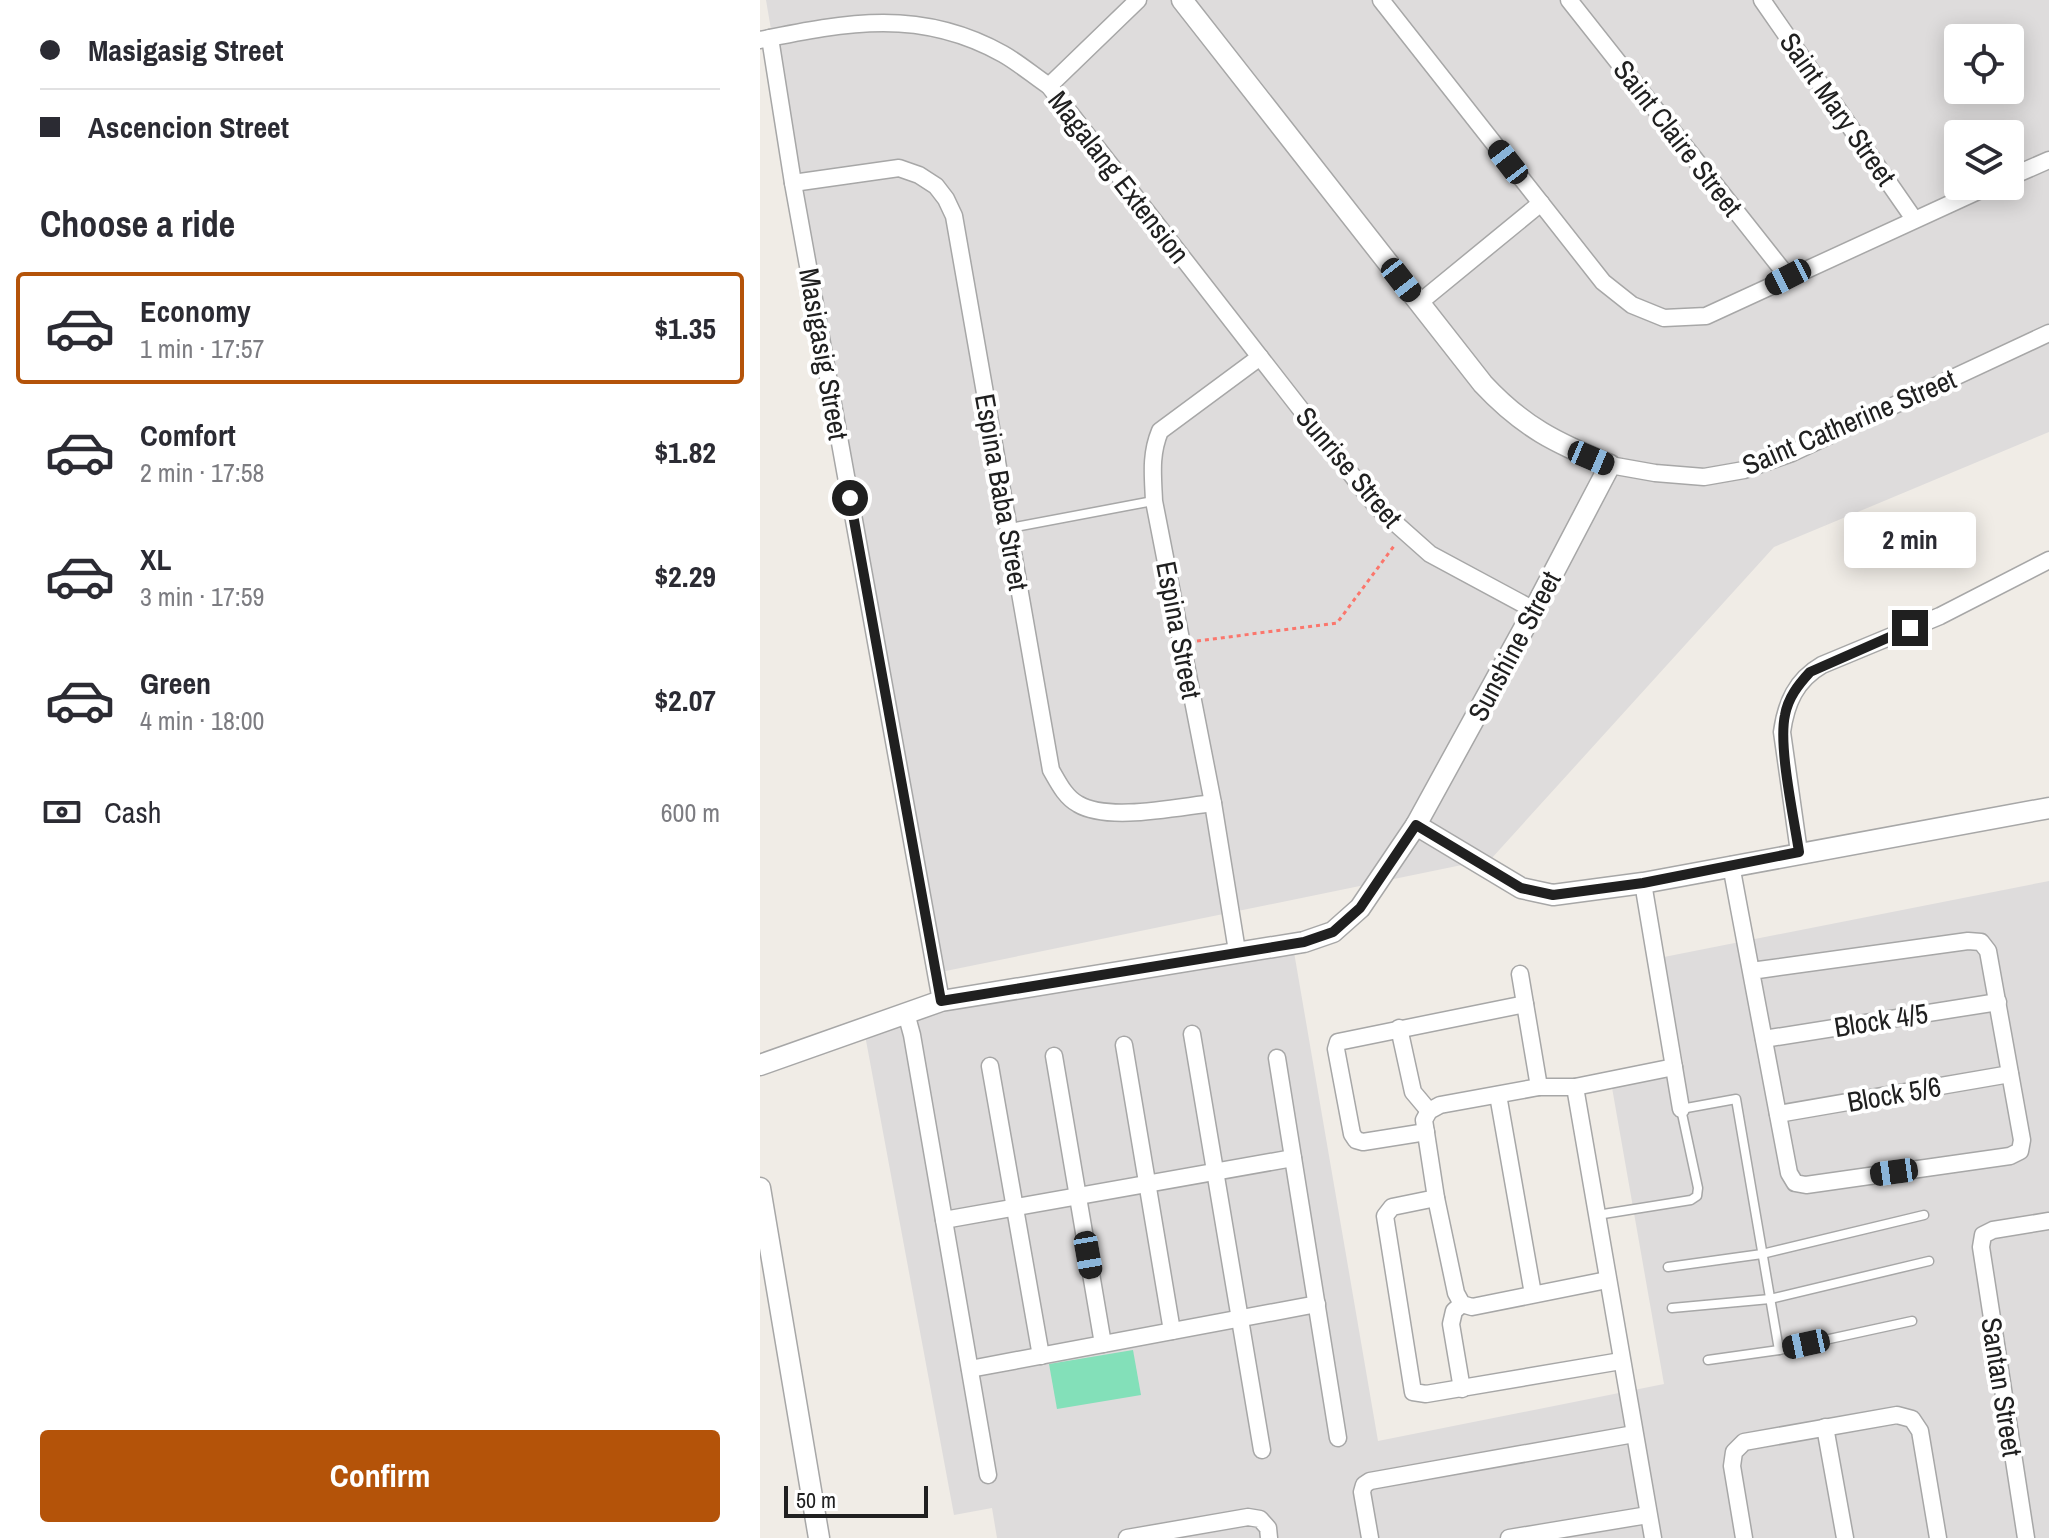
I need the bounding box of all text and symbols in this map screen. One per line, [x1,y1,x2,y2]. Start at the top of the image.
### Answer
map controls [1944,24,2024,200]
button: locate [1944,24,2024,104]
street label: Saint Mary Street [1771,25,1905,193]
text: Masigasig Street [88,30,284,70]
street label: Saint Claire Street [1605,52,1751,224]
street label: Magalang Extension [1040,83,1198,271]
text: Ascencion Street [88,107,289,147]
button: layers [1944,120,2024,200]
car [1484,136,1532,188]
text: Choose a ride [40,200,235,248]
car [1377,254,1425,306]
car [1761,255,1815,299]
street label: Masigasig Street [790,265,858,443]
text: Economy [140,291,251,331]
icon: car [44,292,116,364]
text: $1.35 [654,308,716,348]
text: 1 min · 17:57 [140,331,264,366]
street label: Saint Catherine Street [1736,360,1962,484]
street label: Espina Baba Street [966,391,1038,593]
street label: Sunrise Street [1287,399,1411,535]
text: Comfort [140,415,236,455]
icon: car [44,416,116,488]
text: $1.82 [654,432,716,472]
car [1564,438,1618,478]
text: 2 min · 17:58 [140,455,264,490]
route start [832,480,868,516]
callout: 2 min [1844,512,1976,568]
text: 2 min [1882,522,1938,557]
text: XL [140,539,171,579]
icon: car [44,540,116,612]
text: $2.29 [654,556,716,596]
street label: Espina Street [1147,558,1211,702]
street label: Sunshine Street [1459,564,1569,728]
text: 3 min · 17:59 [140,579,264,614]
route end [1892,610,1928,646]
text: Green [140,663,211,703]
icon: car [44,664,116,736]
text: $2.07 [654,680,716,720]
text: 4 min · 18:00 [140,703,264,738]
icon: cash [40,790,84,834]
text: Cash [104,792,161,832]
text: 600 m [661,795,720,830]
street label: Block 4/5 [1831,994,1931,1046]
street label: Block 5/6 [1844,1067,1944,1121]
car [1869,1157,1919,1187]
car [1072,1229,1104,1281]
street label: Santan Street [1972,1315,2032,1459]
car [1780,1327,1832,1361]
button: Confirm [40,1430,720,1522]
scale bar [784,1482,928,1518]
text: 50 m [796,1485,836,1515]

